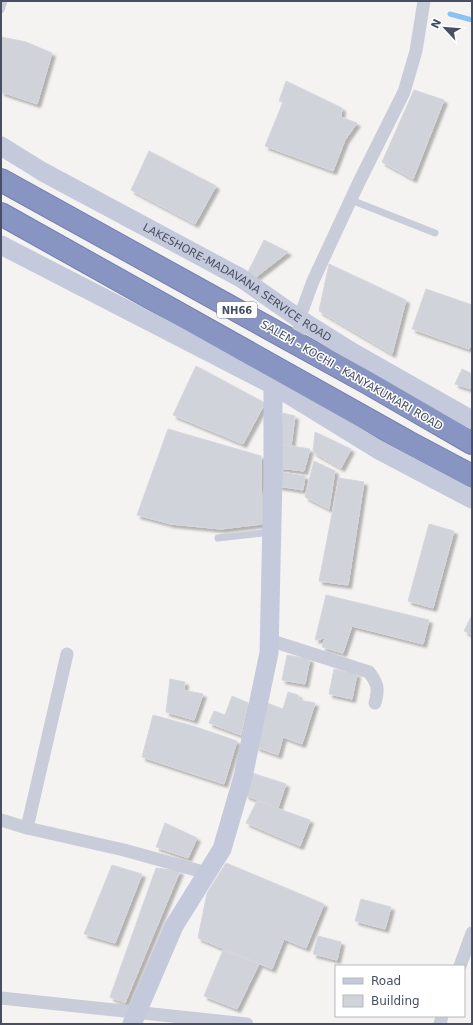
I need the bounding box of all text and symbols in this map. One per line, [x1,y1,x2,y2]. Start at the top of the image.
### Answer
north arrow [425,8,465,48]
text: N [429,17,444,31]
street label: LAKESHORE-MADAVANA SERVICE ROAD [141,221,334,345]
road number: NH66 [217,302,257,318]
street label: SALEM - KOCHI - KANYAKUMARI ROAD [258,318,445,433]
legend [335,965,465,1017]
text: Road [371,974,401,988]
text: Building [371,994,420,1008]

